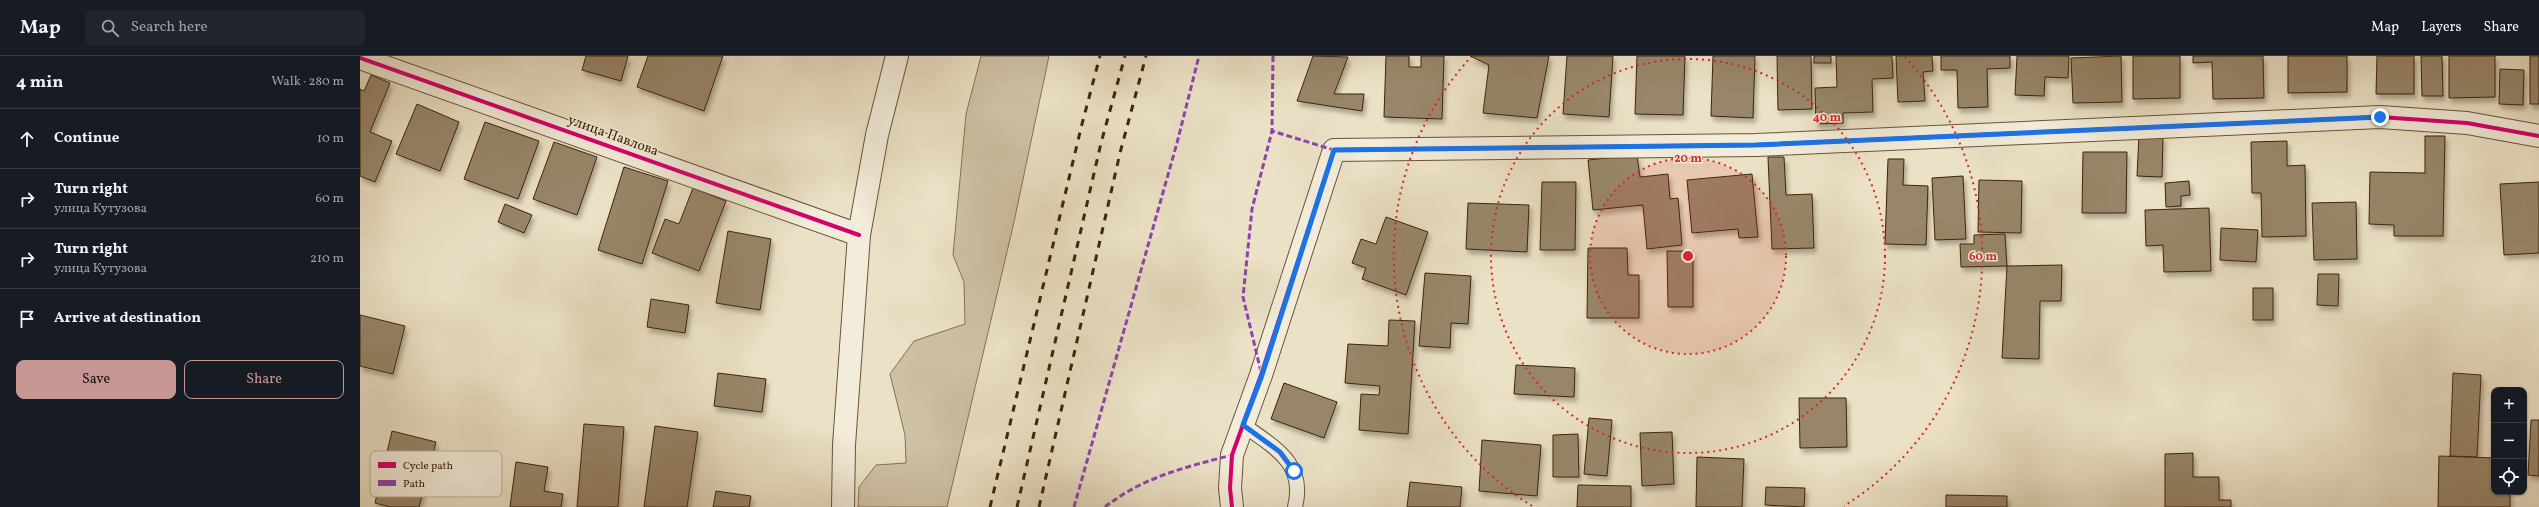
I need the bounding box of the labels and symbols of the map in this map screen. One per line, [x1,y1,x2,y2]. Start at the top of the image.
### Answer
route end [2371,108,2389,126]
text: 40 m [1813,110,1842,126]
street label: улица Павлова [565,111,661,161]
text: 20 m [1674,151,1702,167]
centre of rings [1681,249,1695,263]
text: 60 m [1969,249,1997,265]
legend [370,451,502,497]
text: Cycle path [403,459,453,474]
route start [1285,462,1303,480]
text: Path [403,477,426,492]

